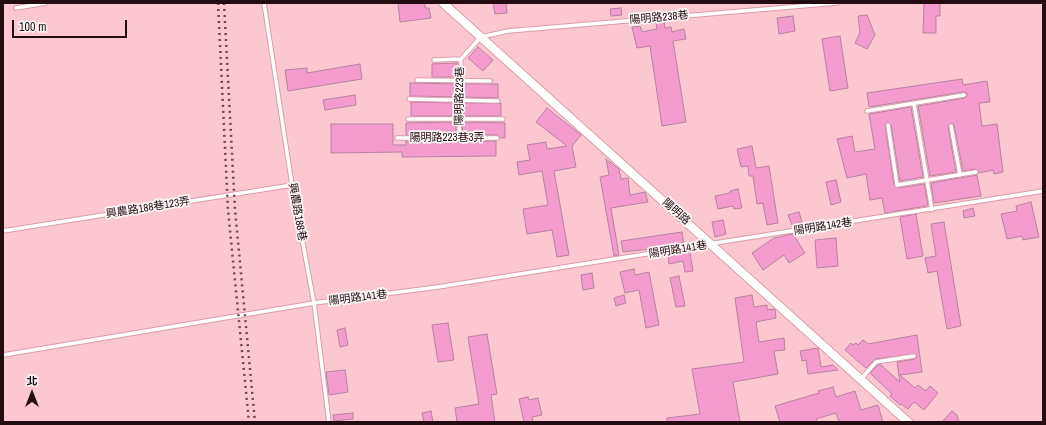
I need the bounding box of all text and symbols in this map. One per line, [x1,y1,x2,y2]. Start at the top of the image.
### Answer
street label: 陽明路238巷 [629,9,689,27]
scale bar [14,12,129,38]
text: 100 m [19,19,46,35]
street label: 陽明路223巷 [453,66,467,126]
street label: 陽明路223巷3弄 [409,131,485,145]
street label: 興農路188巷 [285,182,309,242]
street label: 興農路188巷123弄 [105,195,191,221]
street label: 陽明路 [659,196,693,228]
street label: 陽明路142巷 [793,216,853,238]
street label: 陽明路141巷 [648,239,708,261]
street label: 陽明路141巷 [328,288,388,308]
north arrow [12,373,52,413]
text: 北 [27,374,38,388]

